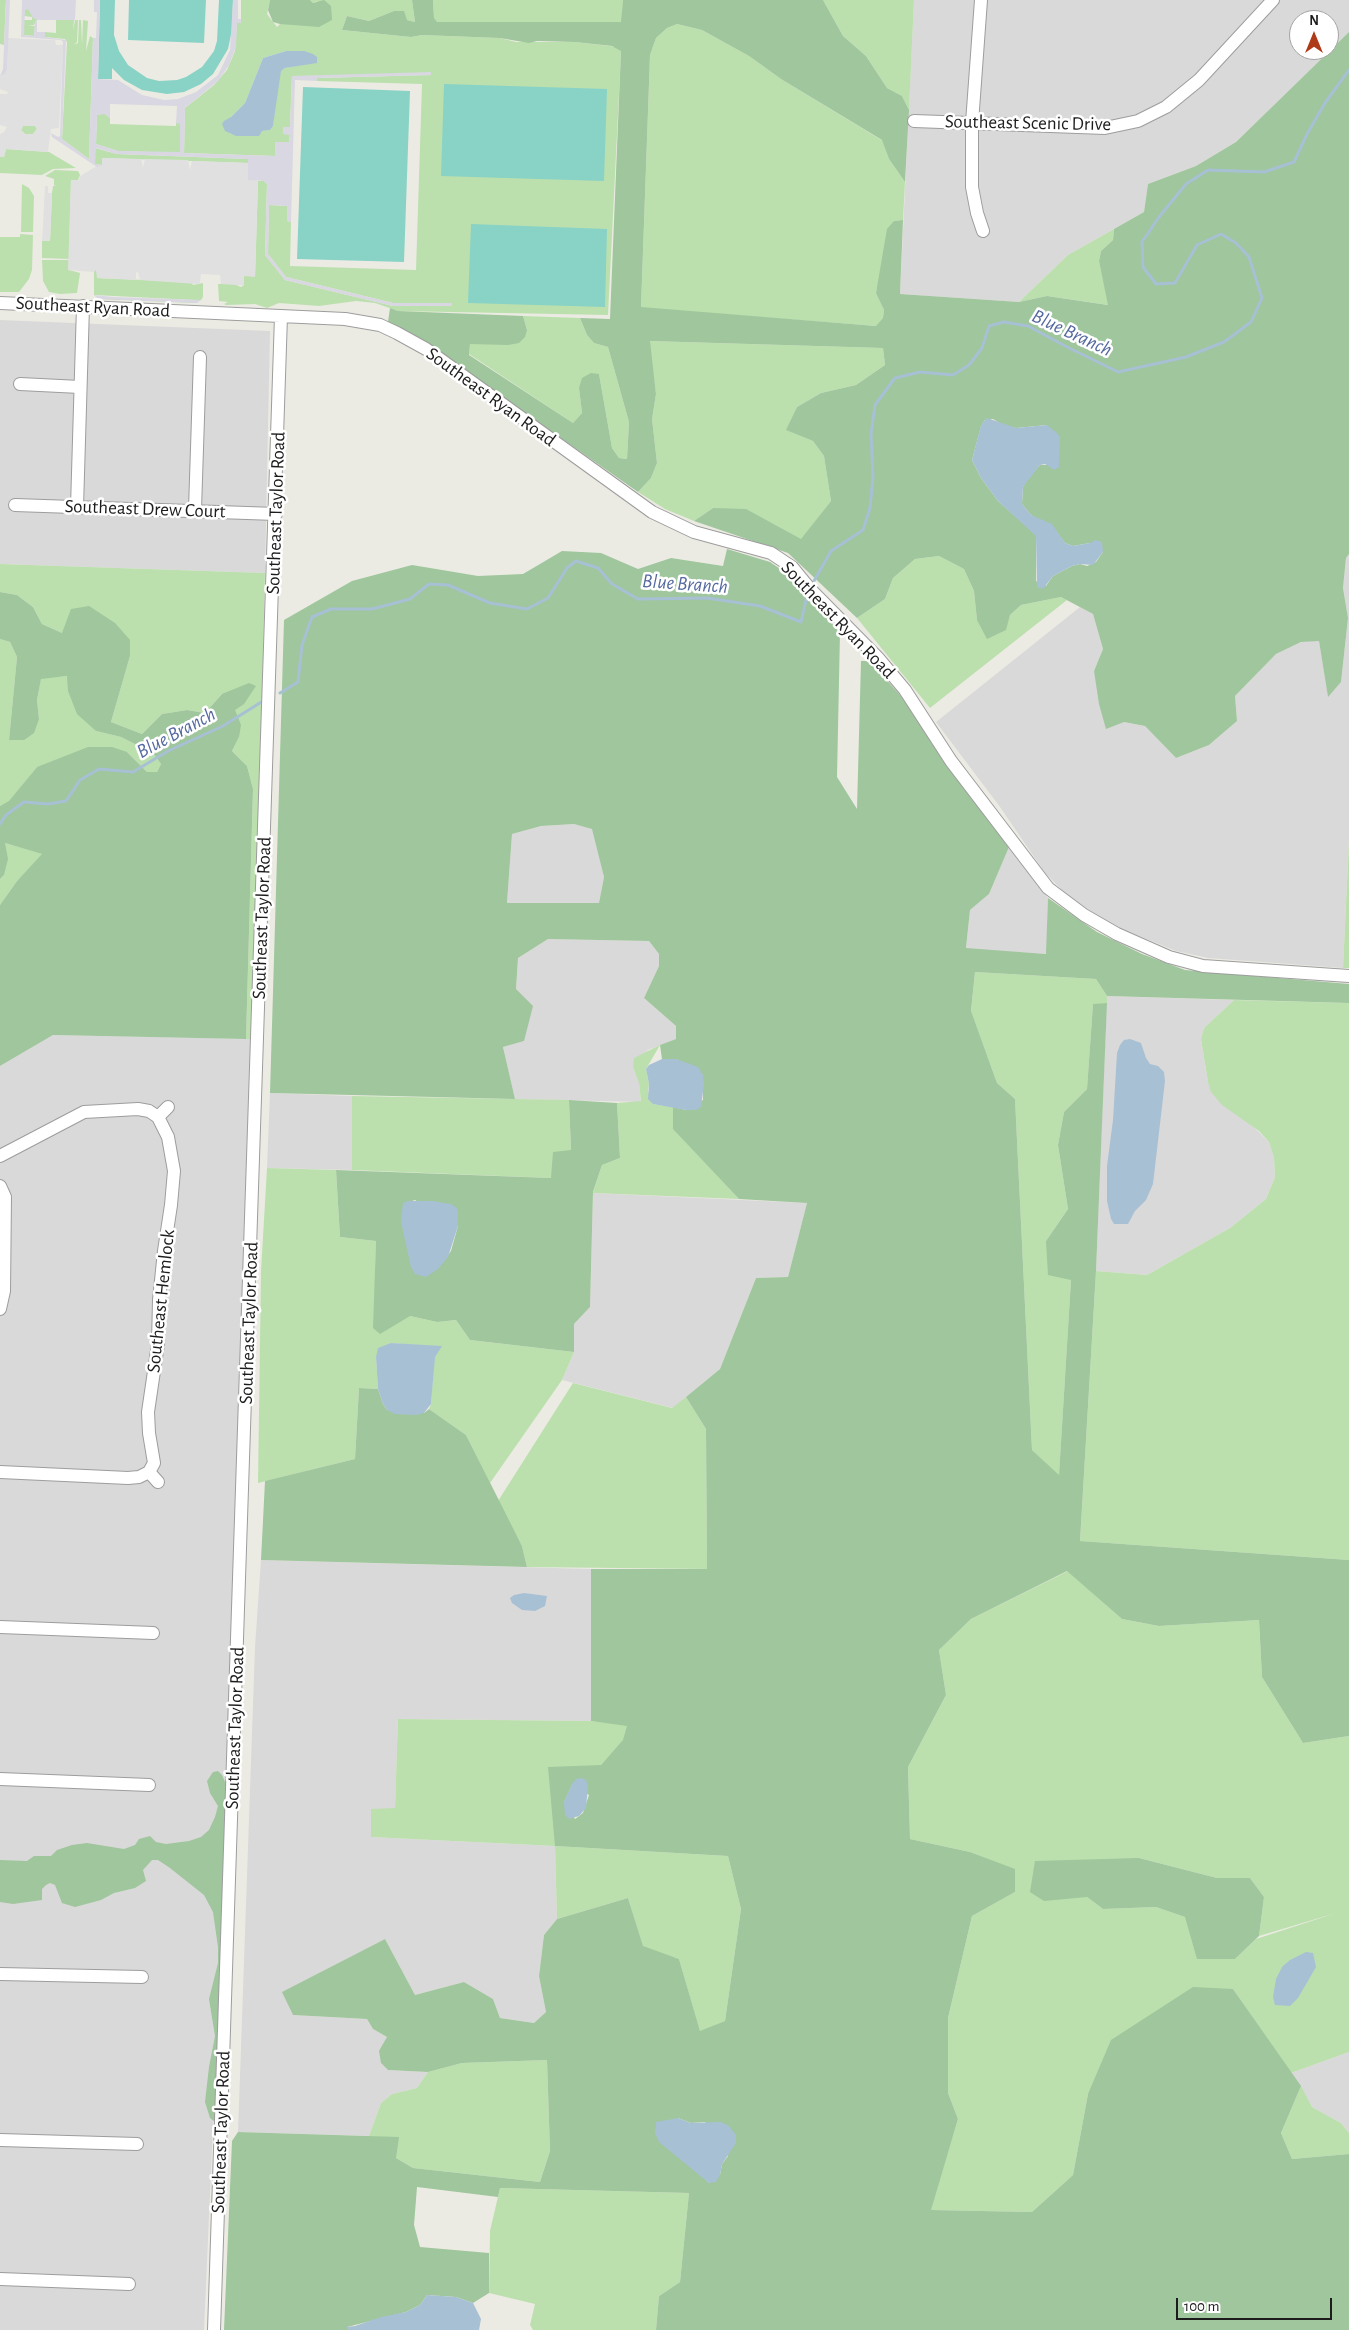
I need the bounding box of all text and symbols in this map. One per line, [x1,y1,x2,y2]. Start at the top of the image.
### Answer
north arrow [1289,10,1339,60]
text: N [1309,14,1319,28]
street label: Southeast Scenic Drive [945,110,1111,136]
street label: Southeast Ryan Road [15,292,171,322]
water label: Blue Branch [1028,304,1116,362]
street label: Southeast Ryan Road [422,342,560,452]
street label: Southeast Taylor Road [262,431,290,595]
street label: Southeast Drew Court [64,495,226,523]
street label: Southeast Ryan Road [776,556,900,684]
water label: Blue Branch [641,569,729,599]
water label: Blue Branch [132,702,220,764]
street label: Southeast Taylor Road [248,836,276,1000]
street label: Southeast Hemlock [142,1228,180,1374]
street label: Southeast Taylor Road [235,1241,263,1405]
street label: Southeast Taylor Road [221,1646,249,1810]
street label: Southeast Taylor Road [207,2050,235,2214]
scale bar [1179,2288,1335,2320]
text: 100 m [1184,2299,1219,2314]

